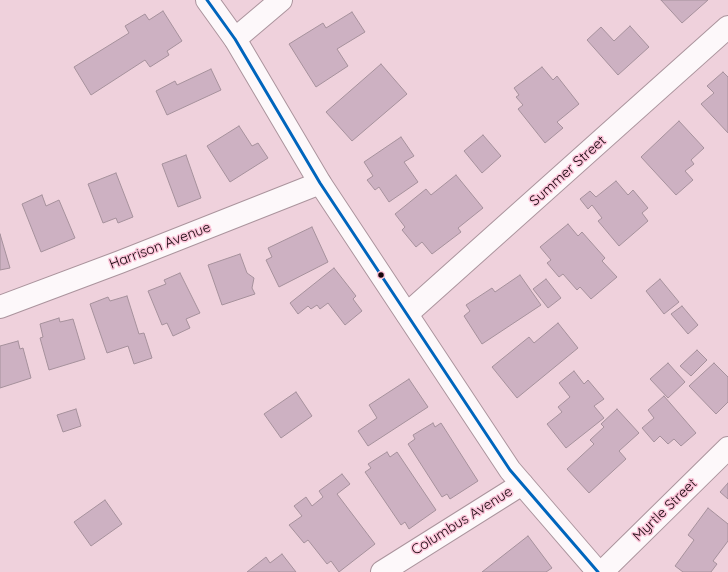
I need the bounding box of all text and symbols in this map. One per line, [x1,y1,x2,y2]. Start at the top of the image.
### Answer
street label: Summer Street [526,132,610,210]
street label: Harrison Avenue [107,219,213,273]
unlabelled marker [376,270,386,280]
street label: Myrtle Street [629,475,701,545]
street label: Columbus Avenue [408,483,516,559]

